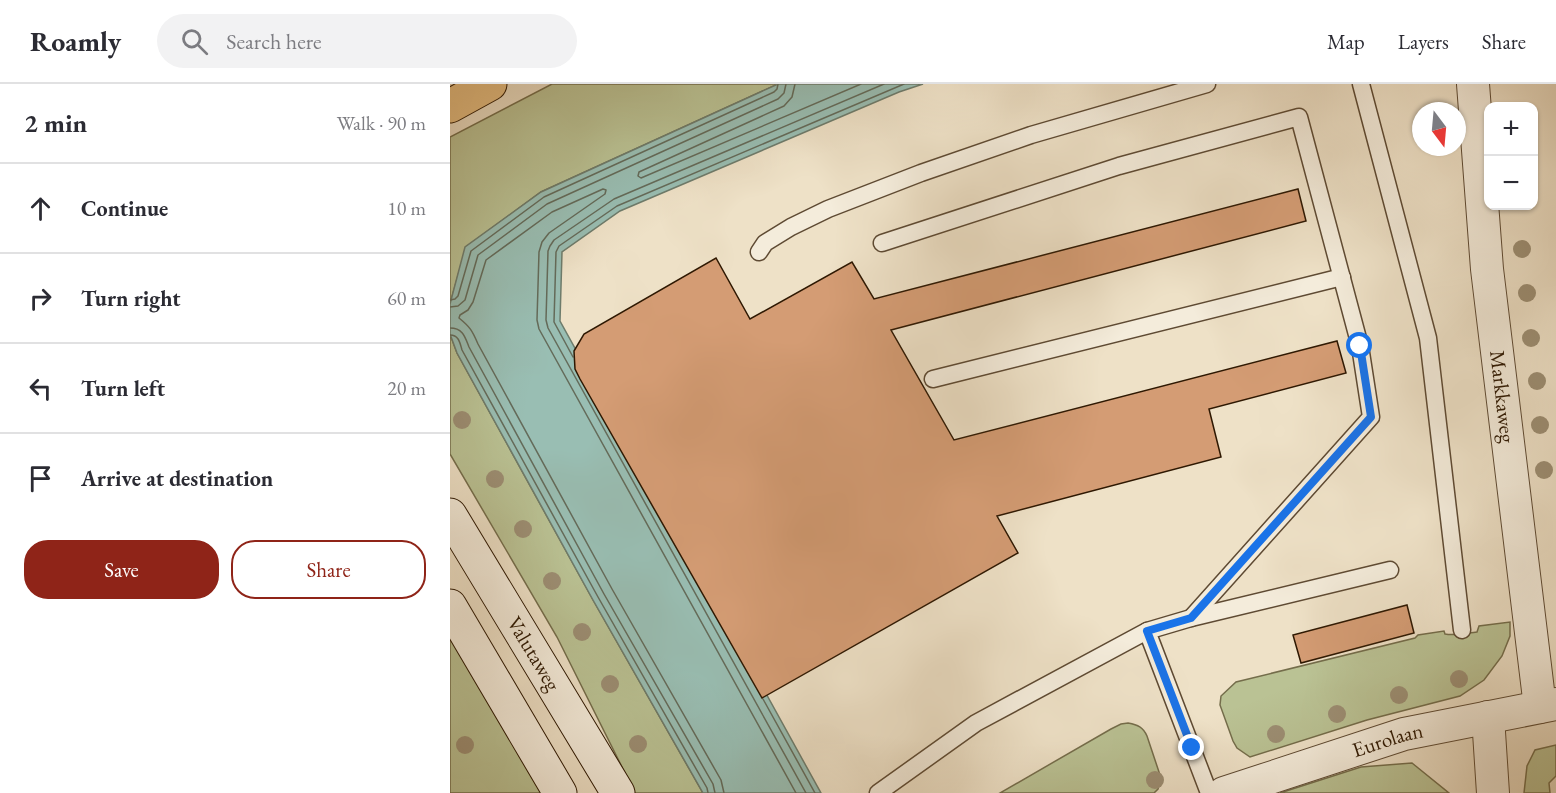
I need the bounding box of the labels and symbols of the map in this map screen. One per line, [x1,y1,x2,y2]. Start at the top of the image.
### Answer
north arrow [1412,102,1466,156]
route start [1346,332,1372,358]
street label: Markkaweg [1484,349,1522,445]
street label: Valutaweg [501,611,568,696]
street label: Eurolaan [1348,717,1425,763]
route end [1178,734,1204,760]

